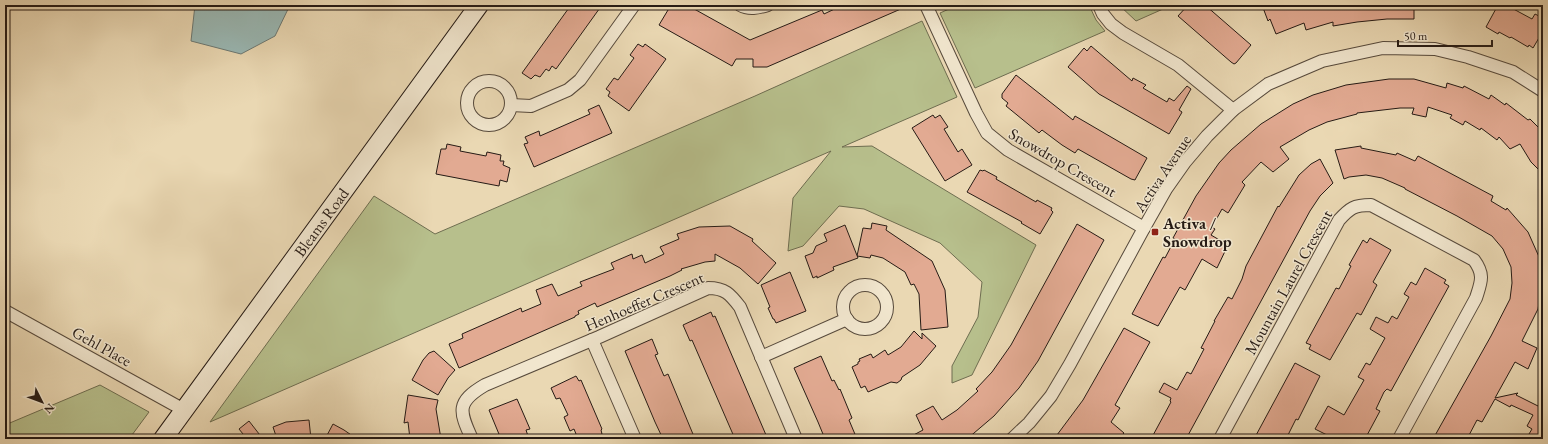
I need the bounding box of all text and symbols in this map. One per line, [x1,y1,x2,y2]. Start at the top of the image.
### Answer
scale bar [1398,22,1492,48]
text: 50 m [1404,28,1428,44]
street label: Snowdrop Crescent [1005,123,1120,202]
street label: Activa Avenue [1128,131,1196,217]
street label: Bleams Road [289,183,354,261]
street label: Mountain Laurel Crescent [1240,206,1337,358]
place label: Activa / Snowdrop [1162,213,1232,252]
marker: Activa / Snowdrop [1150,227,1160,237]
street label: Henhoeffer Crescent [581,267,707,336]
street label: Gehl Place [68,322,135,371]
north arrow [22,382,62,422]
text: N [41,401,58,417]

